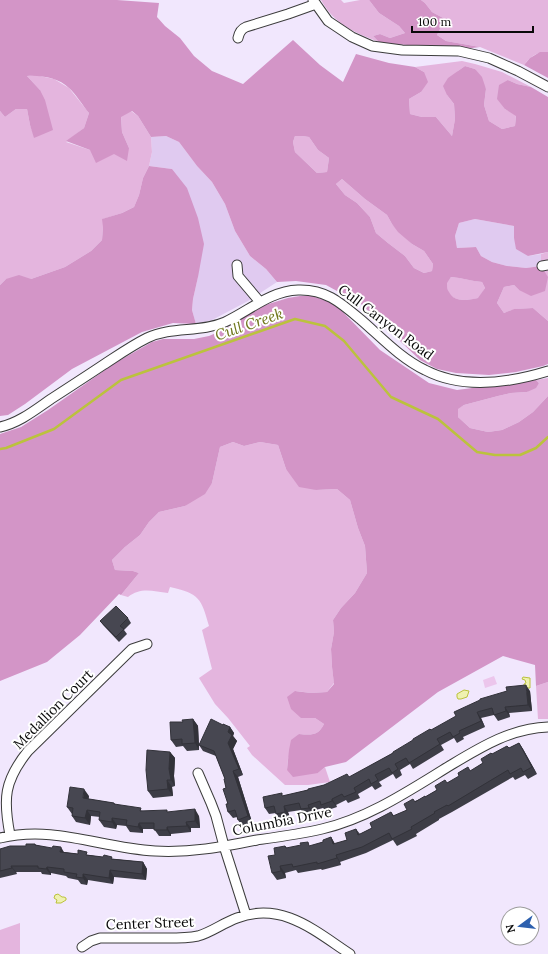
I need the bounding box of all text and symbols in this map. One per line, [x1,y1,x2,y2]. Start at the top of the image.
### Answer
scale bar [412,8,533,34]
text: 100 m [418,14,451,29]
street label: Cull Canyon Road [335,280,437,364]
water label: Cull Creek [212,303,286,344]
street label: Medallion Court [9,665,97,753]
street label: Columbia Drive [231,802,334,839]
north arrow [500,906,540,946]
street label: Center Street [106,912,195,934]
text: N [502,922,518,935]

